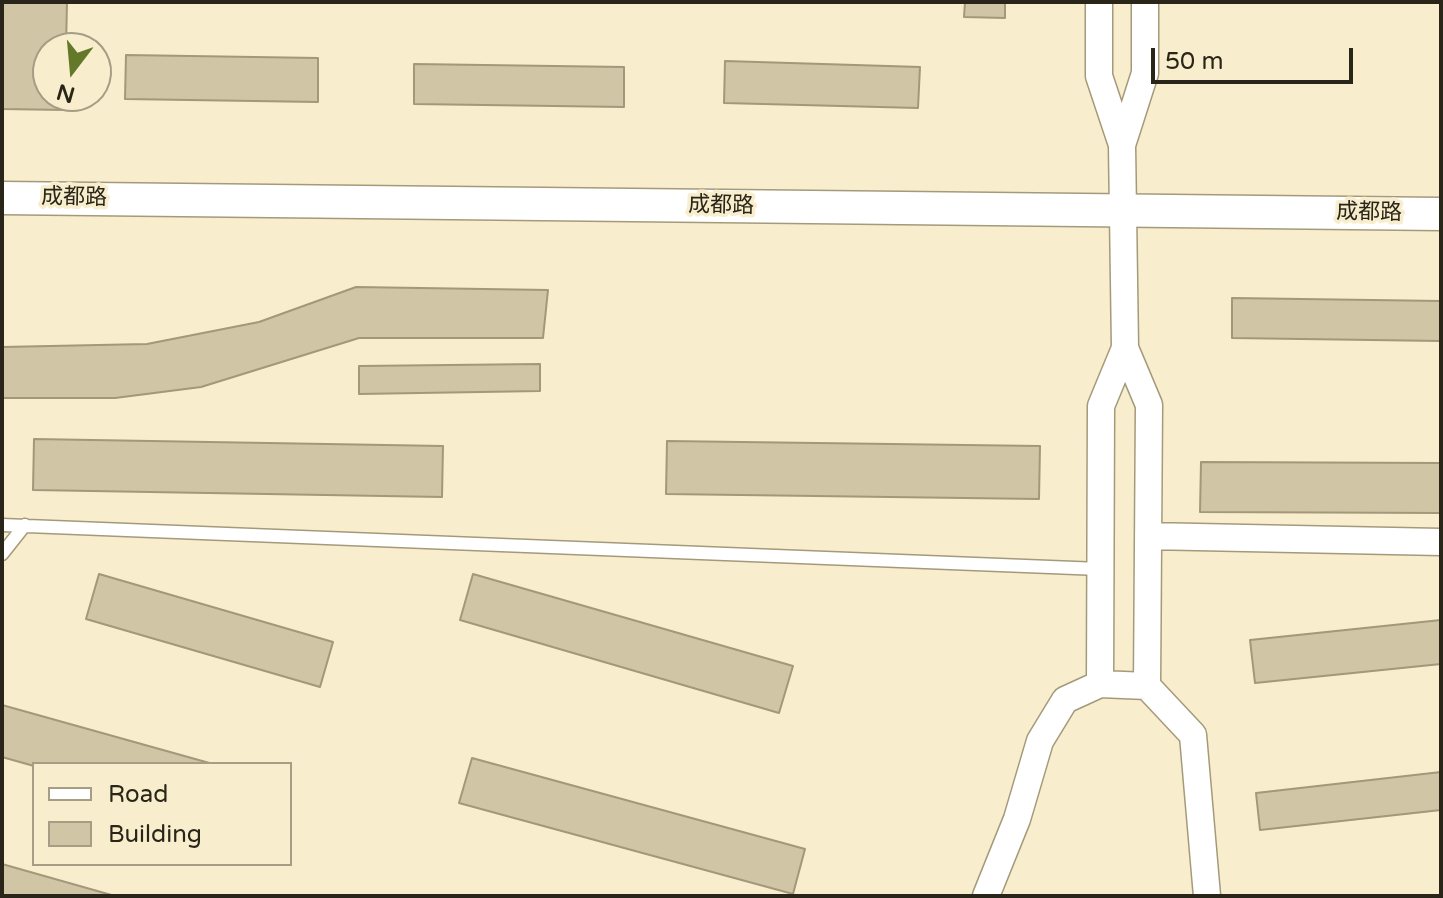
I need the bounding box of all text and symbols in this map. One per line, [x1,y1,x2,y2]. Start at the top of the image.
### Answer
north arrow [32,32,112,112]
scale bar [1155,32,1357,82]
text: 50 m [1165,47,1223,76]
text: N [54,78,78,108]
street label: 成都路 [41,184,107,212]
street label: 成都路 [688,192,754,220]
street label: 成都路 [1336,199,1402,227]
legend [32,762,292,866]
text: Road [108,780,168,809]
text: Building [108,820,202,849]

